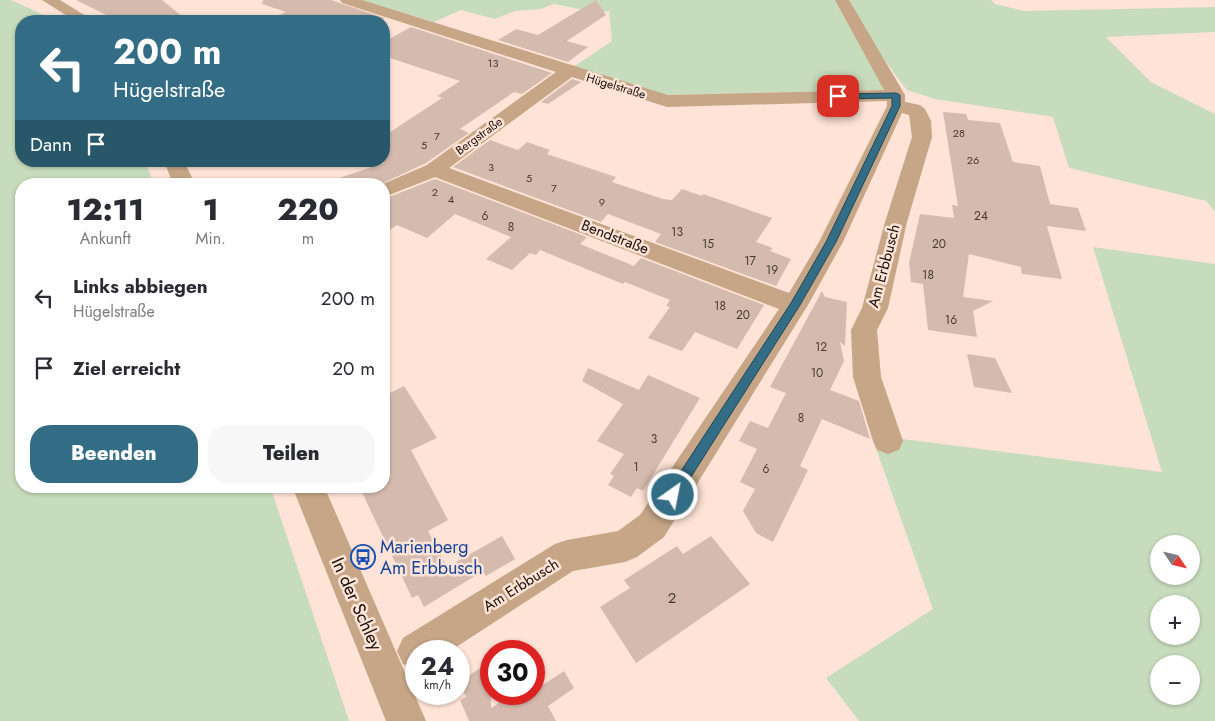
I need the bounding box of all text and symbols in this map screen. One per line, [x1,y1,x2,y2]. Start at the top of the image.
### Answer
text: 200 m [113,27,222,77]
icon: left [30,35,95,100]
house number: 13 [488,55,498,71]
street label: Hügelstraße [584,68,648,104]
text: Hügelstraße [113,73,225,105]
pin [817,75,859,117]
icon: arrive [824,82,852,110]
street label: Bergstraße [452,113,506,159]
house number: 28 [953,125,965,141]
house number: 7 [434,128,440,144]
icon: arrive [82,130,110,158]
text: Dann [30,131,72,158]
house number: 5 [421,137,427,153]
house number: 26 [967,152,979,168]
house number: 3 [488,159,494,175]
house number: 5 [526,170,532,186]
house number: 7 [551,180,557,196]
house number: 2 [432,184,438,200]
text: 12:11 [66,188,144,231]
text: 1 [203,188,219,231]
text: 220 [277,188,339,231]
house number: 4 [448,191,455,207]
house number: 9 [599,194,605,210]
house number: 6 [482,207,489,225]
house number: 24 [974,207,988,225]
street label: Bendstraße [578,214,652,260]
house number: 8 [508,218,514,236]
street label: Am Erbbusch [862,222,906,310]
house number: 13 [671,223,683,241]
text: Ankunft [80,227,131,250]
text: Min. [196,227,226,250]
text: m [302,227,314,250]
house number: 15 [702,235,714,253]
house number: 20 [932,235,946,253]
house number: 17 [744,252,757,270]
house number: 19 [766,261,778,279]
house number: 18 [922,266,934,284]
text: Links abbiegen [73,273,208,300]
icon: left [30,284,58,312]
text: 200 m [321,285,375,312]
house number: 18 [714,297,726,315]
text: Hügelstraße [73,300,155,323]
house number: 20 [736,306,750,324]
house number: 16 [945,311,957,329]
house number: 12 [815,338,827,356]
icon: arrive [30,354,58,382]
text: Ziel erreicht [73,355,180,382]
text: 20 m [332,355,375,382]
house number: 10 [811,364,823,382]
house number: 8 [798,409,804,427]
button: Beenden [30,425,198,483]
button: Teilen [208,425,375,483]
house number: 3 [651,430,658,448]
house number: 1 [633,458,639,476]
house number: 6 [763,460,770,478]
position arrow [646,468,698,520]
place label: Marienberg Am Erbbusch [380,534,483,581]
north arrow [1150,535,1200,585]
map controls [1150,535,1200,705]
bus stop icon: Marienberg Am Erbbusch [350,544,376,570]
street label: In der Schley [325,553,389,655]
street label: Am Erbbusch [479,553,563,617]
house number: 2 [668,587,676,609]
button: + [1150,595,1200,645]
speed limit sign: 30 [480,640,545,705]
text: 24 [421,648,454,684]
button: − [1150,655,1200,705]
text: km/h [424,676,451,694]

